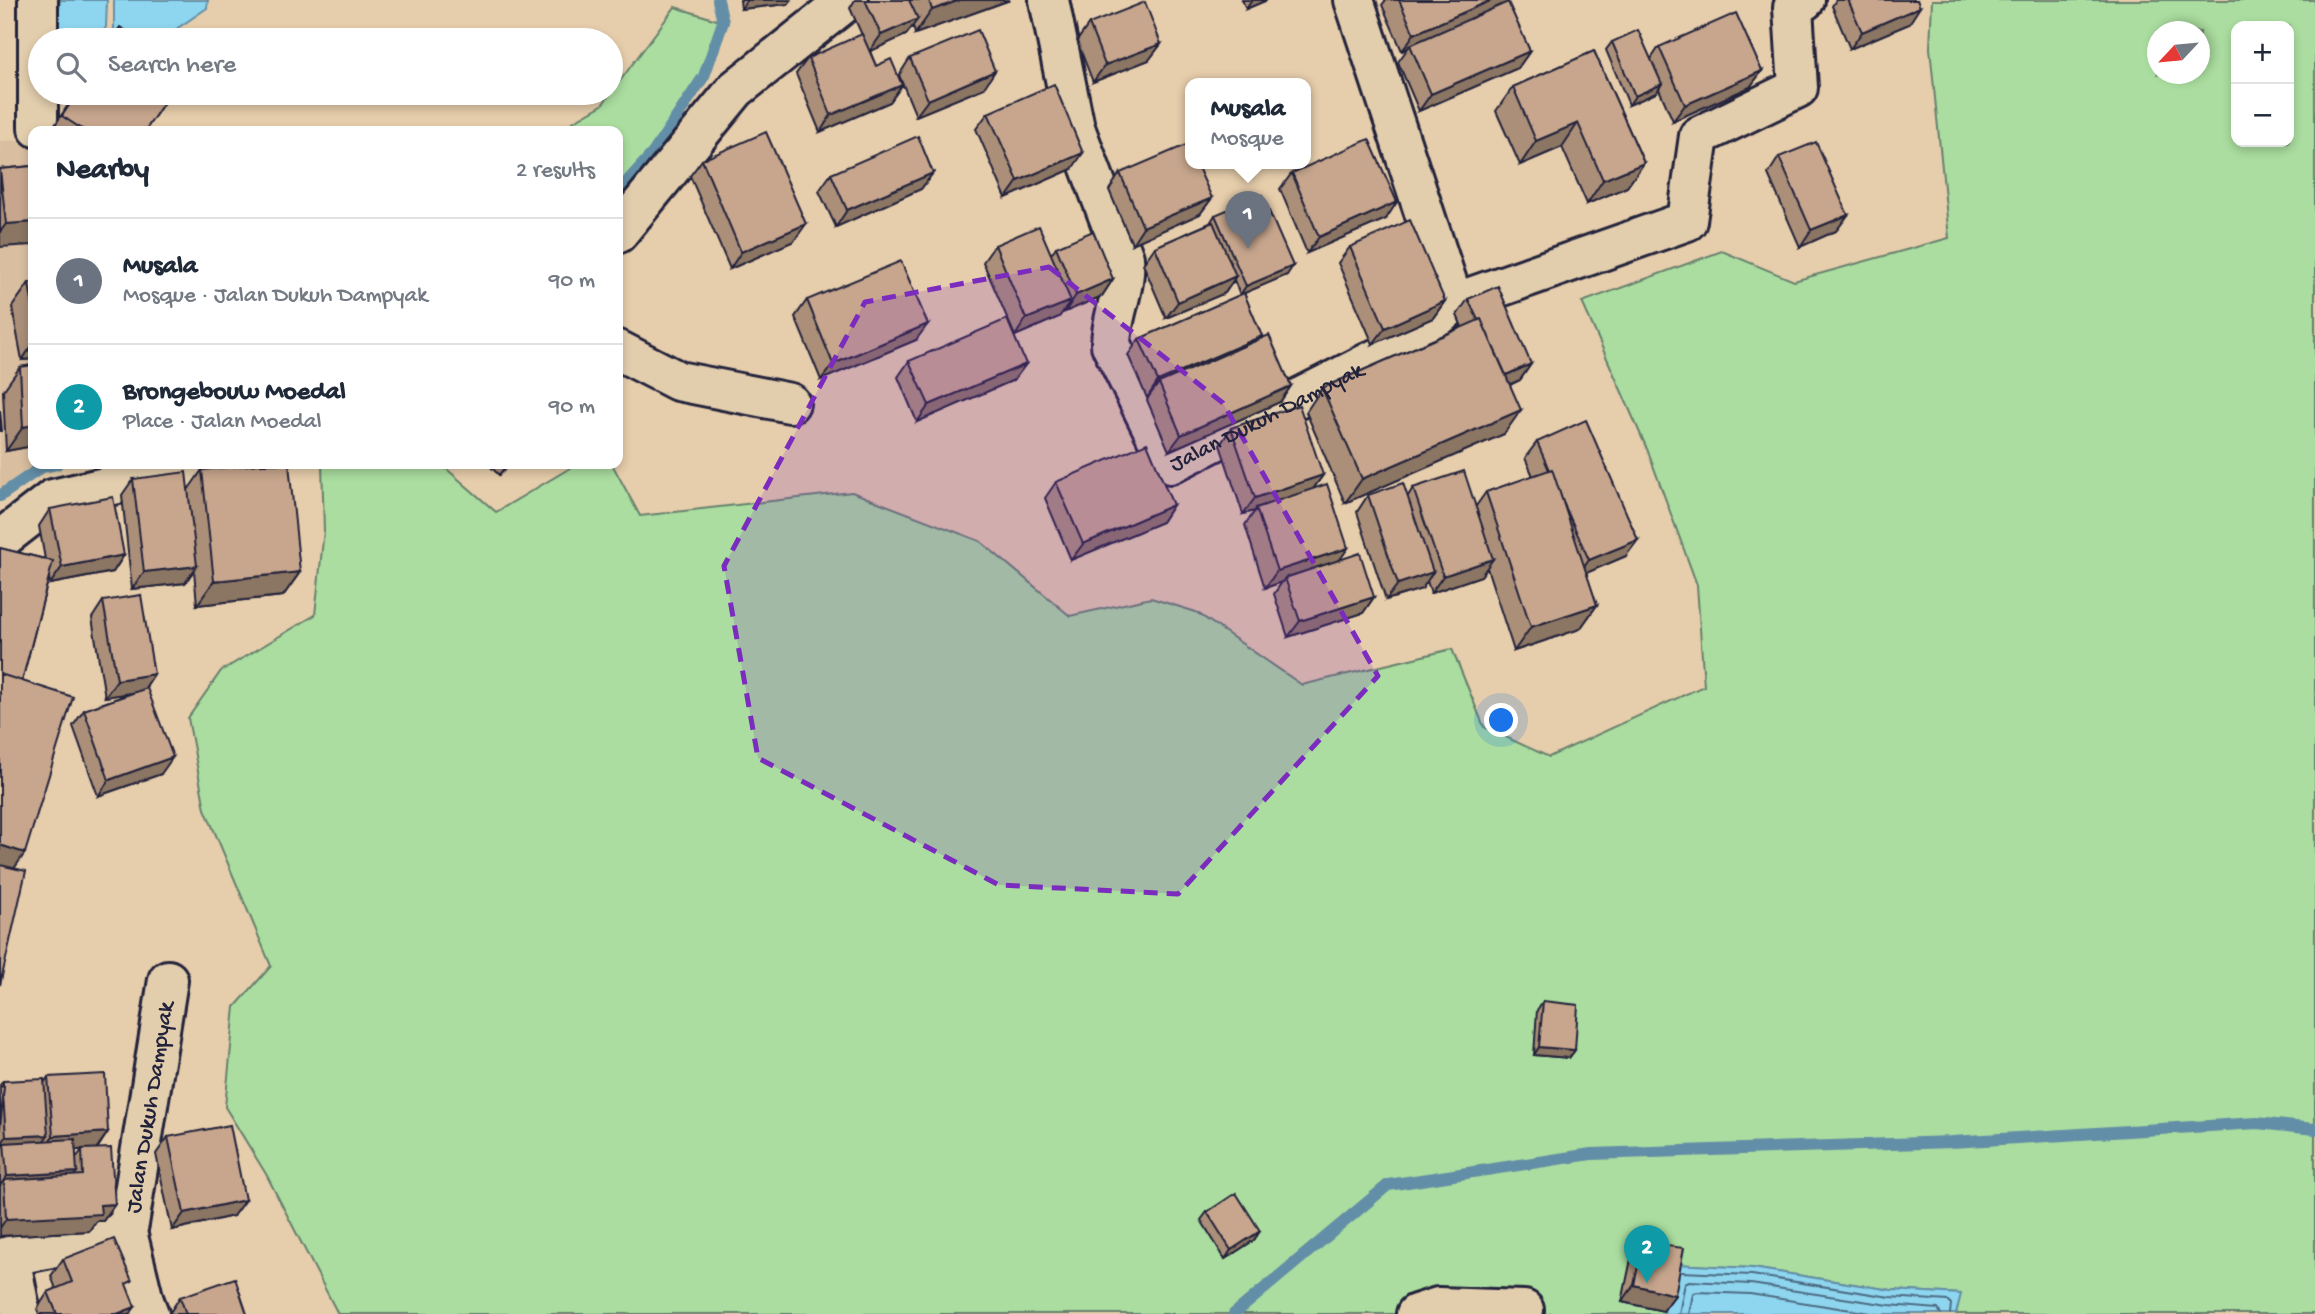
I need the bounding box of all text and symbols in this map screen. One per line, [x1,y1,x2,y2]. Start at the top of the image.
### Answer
north arrow [2147,21,2210,84]
map controls [2231,21,2294,147]
button: + [2231,21,2294,84]
search box [28,28,623,105]
icon: search [52,48,90,86]
text: Search here [108,51,236,82]
popup [1185,78,1311,169]
button: − [2231,84,2294,147]
text: Musala [1211,95,1285,126]
text: Mosque [1211,126,1284,153]
text: Nearby [56,154,149,189]
text: 2 results [516,158,595,185]
pin: 1 [1225,191,1271,249]
text: Musala [123,252,197,283]
text: 1 [74,268,84,295]
text: 90 m [549,268,595,295]
text: Mosque · Jalan Dukuh Dampyak [123,283,427,310]
street label: Jalan Dukuh Dampyak [1166,356,1371,479]
text: Brongebouw Moedal [123,378,346,409]
text: 2 [73,394,85,421]
text: 90 m [549,394,595,421]
text: Place · Jalan Moedal [123,409,322,436]
your location [1484,703,1518,737]
street label: Jalan Dukuh Dampyak [121,997,182,1215]
pin: 2 [1624,1225,1670,1283]

